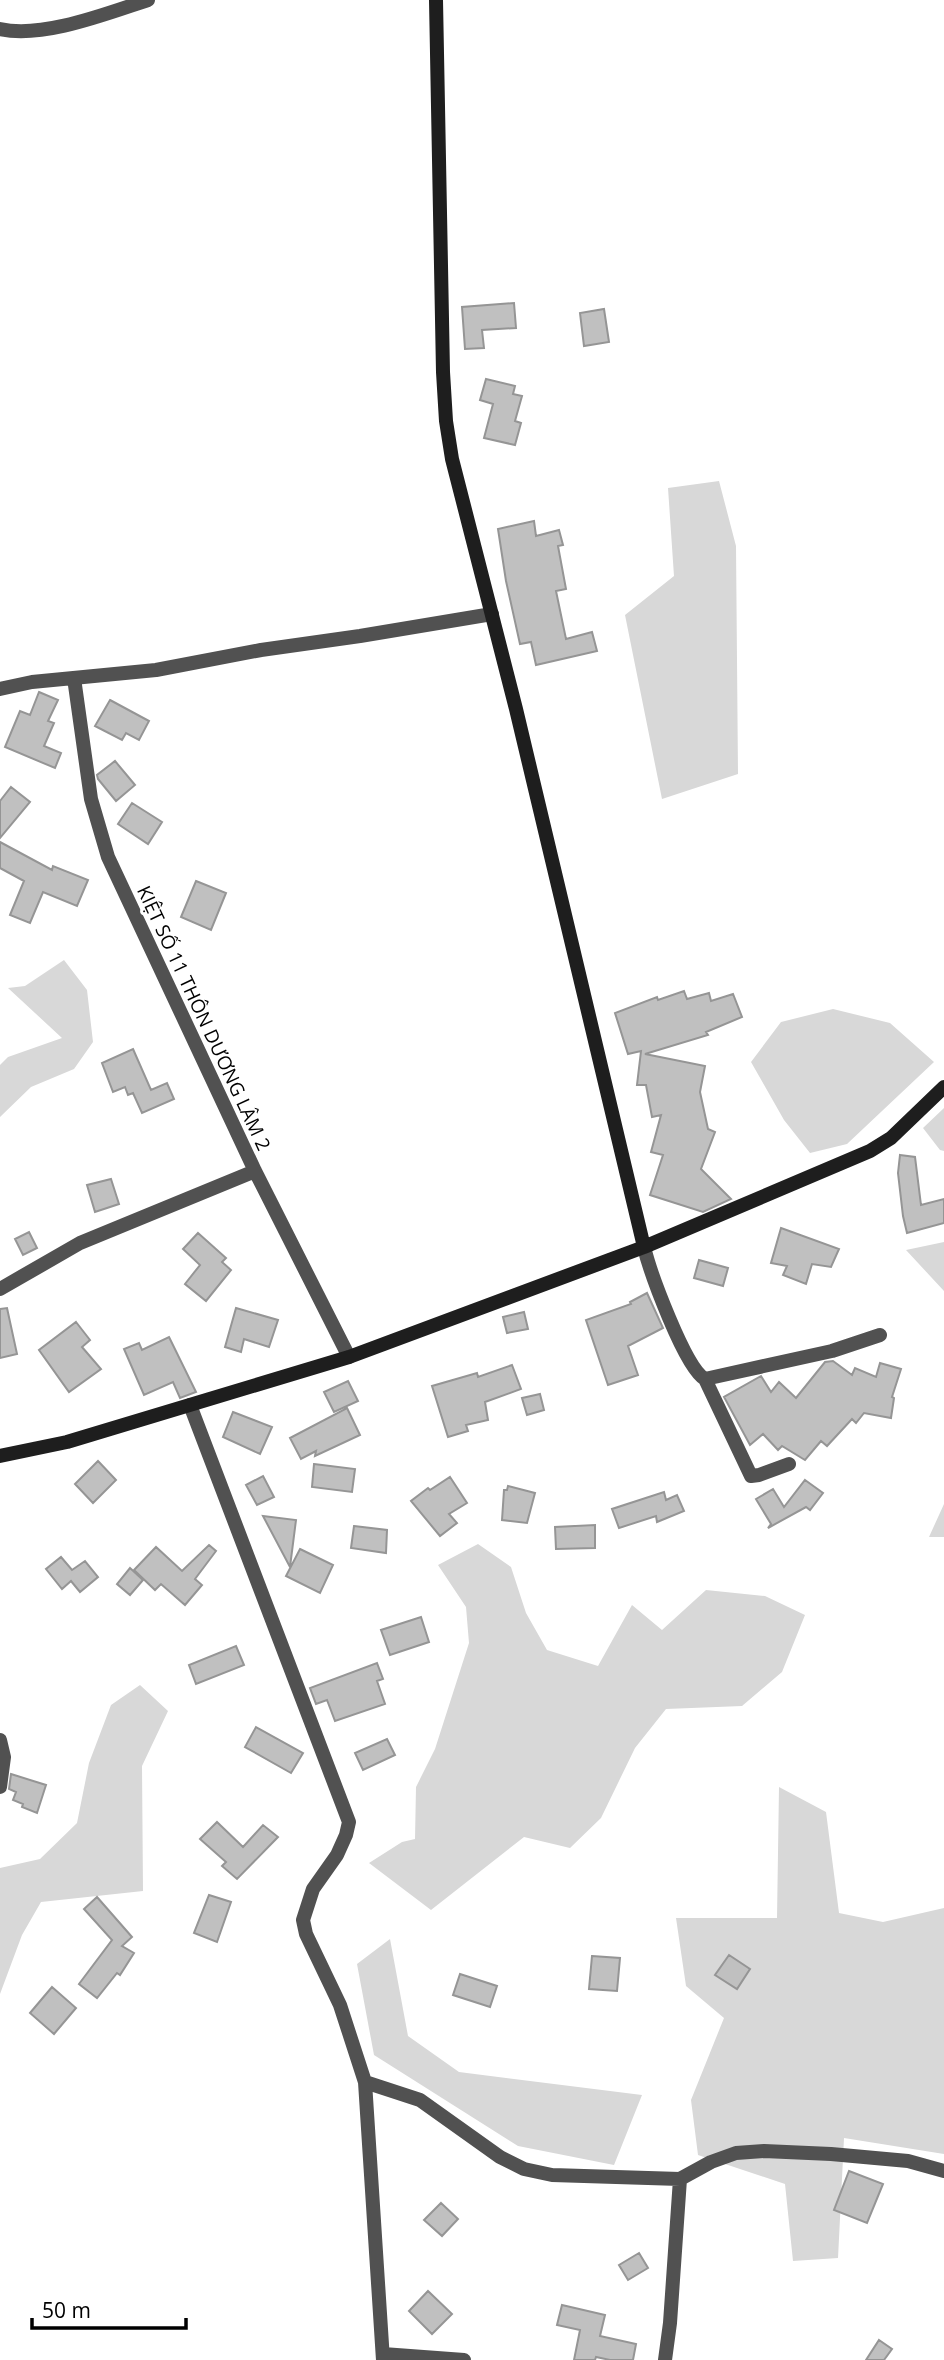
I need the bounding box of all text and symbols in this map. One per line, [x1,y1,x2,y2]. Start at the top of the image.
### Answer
street label: KIỆT SỐ 11 THÔN DƯƠNG LÂM 2 [131,881,277,1155]
scale bar [32,2286,186,2330]
text: 50 m [42,2296,91,2324]

